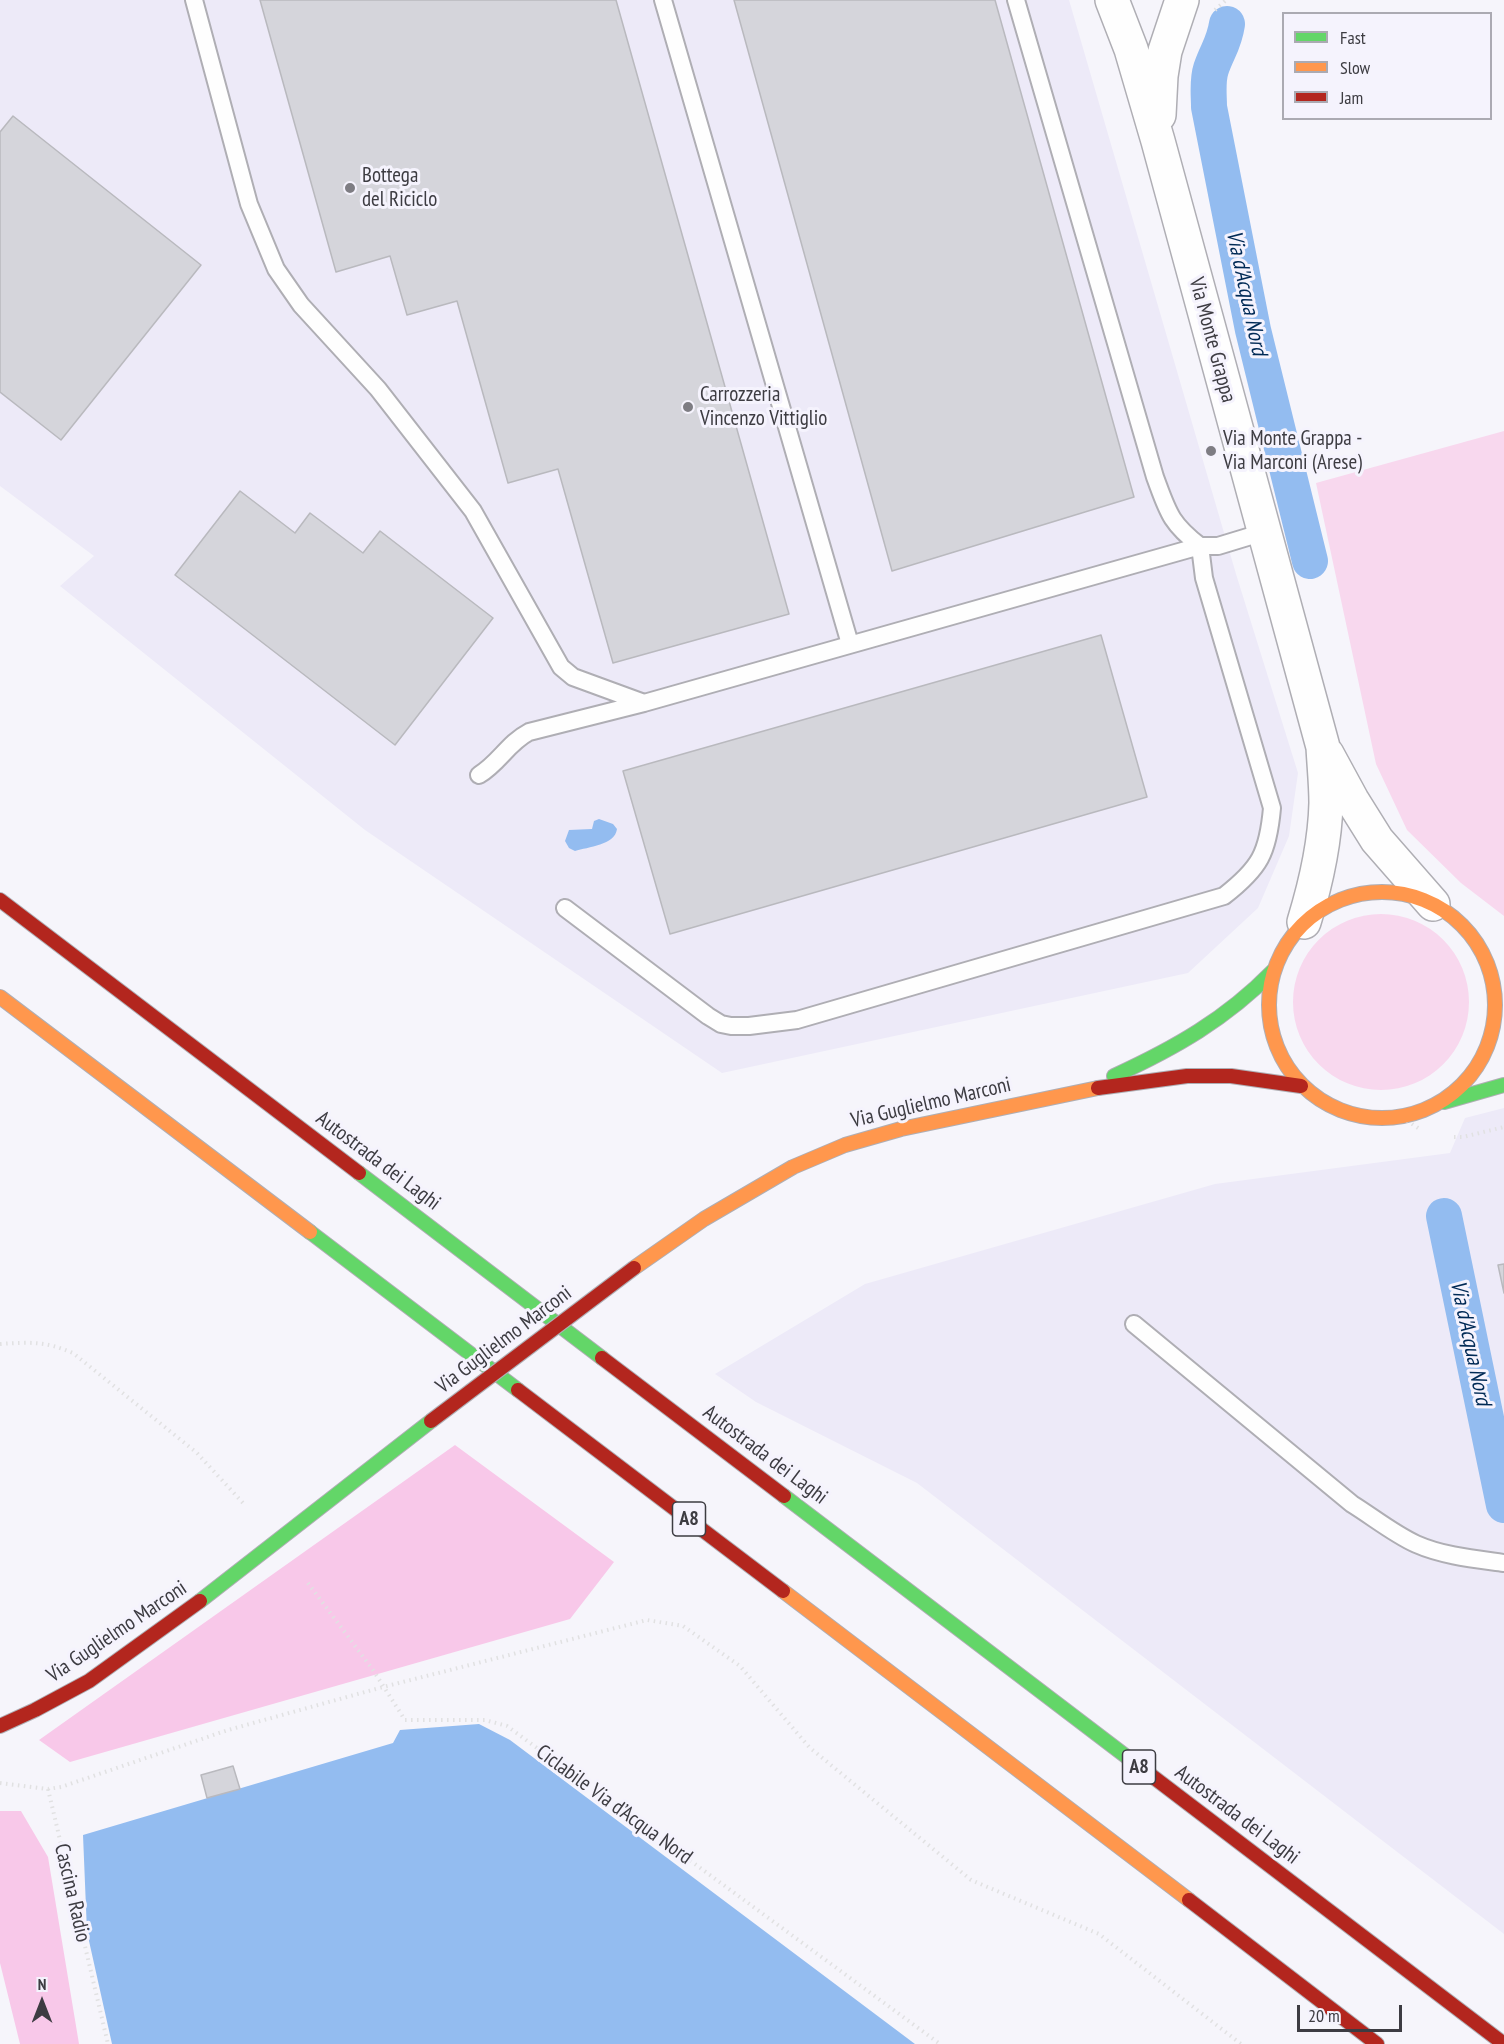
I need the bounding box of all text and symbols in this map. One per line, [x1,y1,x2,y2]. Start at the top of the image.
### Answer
legend [1282,12,1492,120]
text: Fast [1340,26,1366,49]
text: Slow [1340,56,1370,79]
text: Jam [1340,86,1363,109]
place label: Bottega del Riciclo [362,163,437,213]
marker: Bottega del Riciclo [343,181,357,195]
water label: Via d'Acqua Nord [1220,228,1272,358]
street label: Via Monte Grappa [1183,275,1241,405]
place label: Carrozzeria Vincenzo Vittiglio [700,382,827,432]
marker: Carrozzeria Vincenzo Vittiglio [681,400,695,414]
place label: Via Monte Grappa - Via Marconi (Arese) [1223,426,1362,476]
marker: Via Monte Grappa - Via Marconi (Arese) [1204,444,1218,458]
street label: Via Guglielmo Marconi [849,1072,1013,1134]
street label: Autostrada dei Laghi [311,1106,445,1216]
water label: Via d'Acqua Nord [1444,1278,1496,1408]
street label: Via Guglielmo Marconi [431,1281,577,1399]
street label: Autostrada dei Laghi [698,1400,832,1510]
road number: A8 [672,1502,706,1536]
street label: Via Guglielmo Marconi [42,1576,192,1688]
street label: Ciclabile Via d’Acqua Nord [531,1740,697,1870]
road number: A8 [1122,1750,1156,1784]
street label: Autostrada dei Laghi [1170,1760,1304,1870]
street label: Cascina Radio [48,1841,96,1945]
north arrow [12,1972,72,2032]
text: N [38,1974,46,1994]
scale bar [1300,1993,1405,2031]
text: 20 m [1308,2004,1340,2027]

